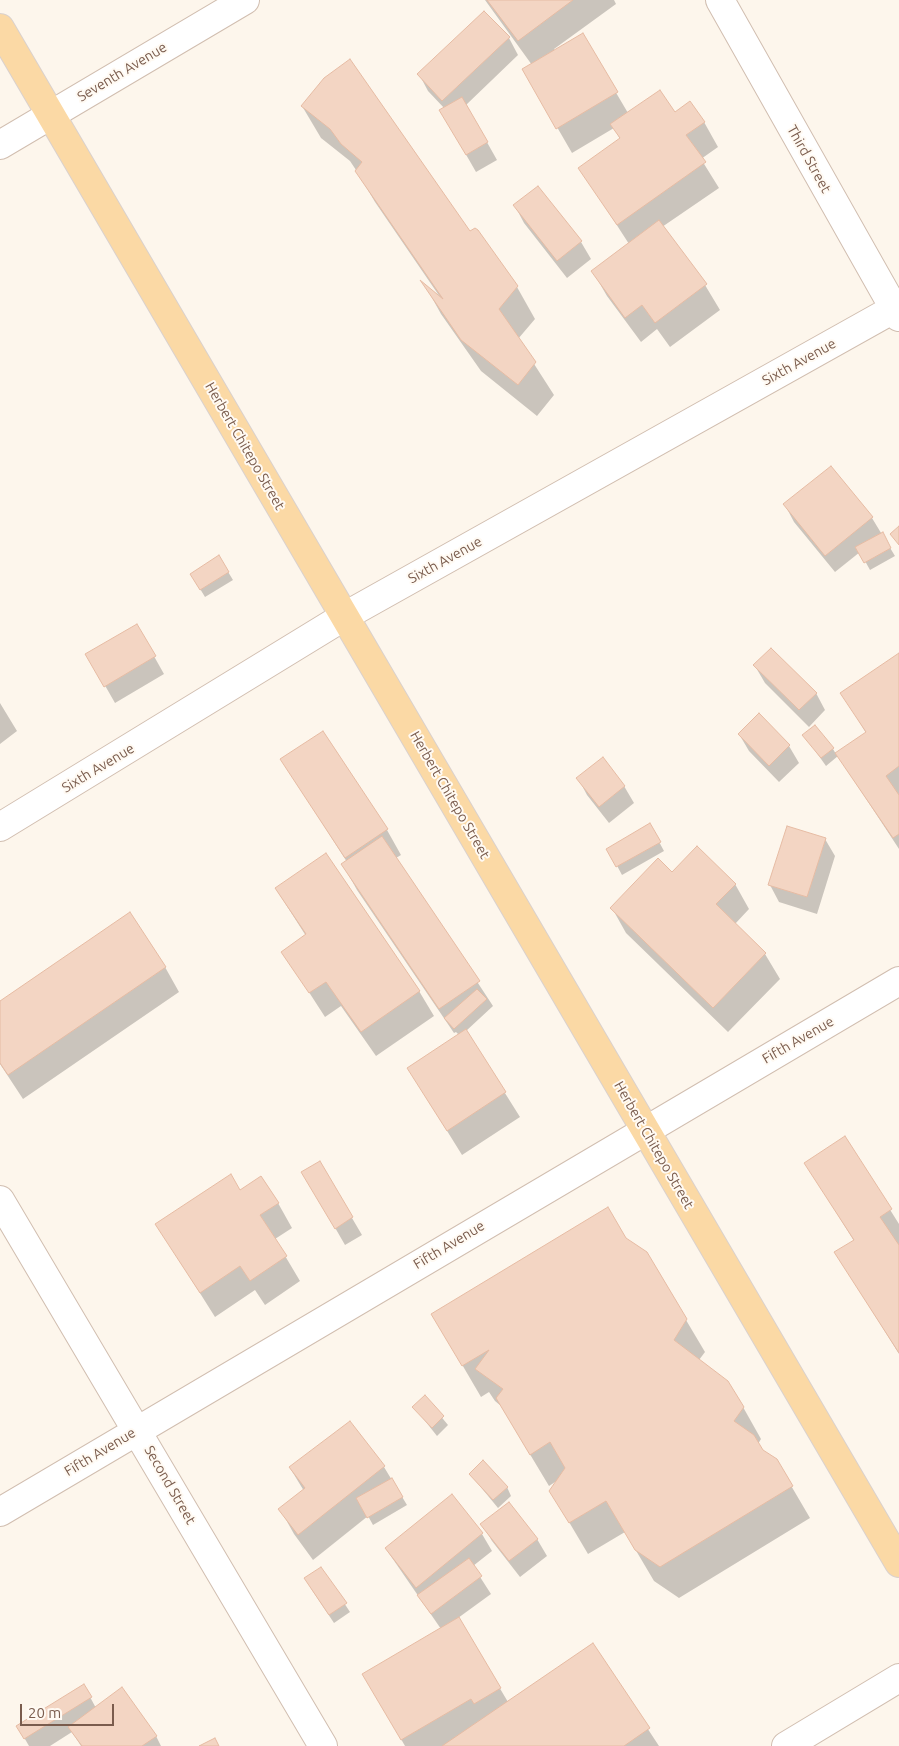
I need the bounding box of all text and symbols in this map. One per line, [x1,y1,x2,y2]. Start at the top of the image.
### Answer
street label: Seventh Avenue [74,39,170,105]
street label: Third Street [783,122,835,196]
street label: Sixth Avenue [759,335,839,389]
street label: Herbert Chitepo Street [202,379,288,513]
street label: Sixth Avenue [405,533,485,587]
street label: Herbert Chitepo Street [407,728,493,862]
street label: Sixth Avenue [59,740,137,796]
street label: Fifth Avenue [759,1013,837,1067]
street label: Herbert Chitepo Street [611,1078,697,1212]
street label: Fifth Avenue [410,1217,488,1273]
street label: Fifth Avenue [61,1424,139,1480]
street label: Second Street [141,1443,199,1527]
scale bar [22,1694,116,1726]
text: 20 m [28,1704,61,1721]

